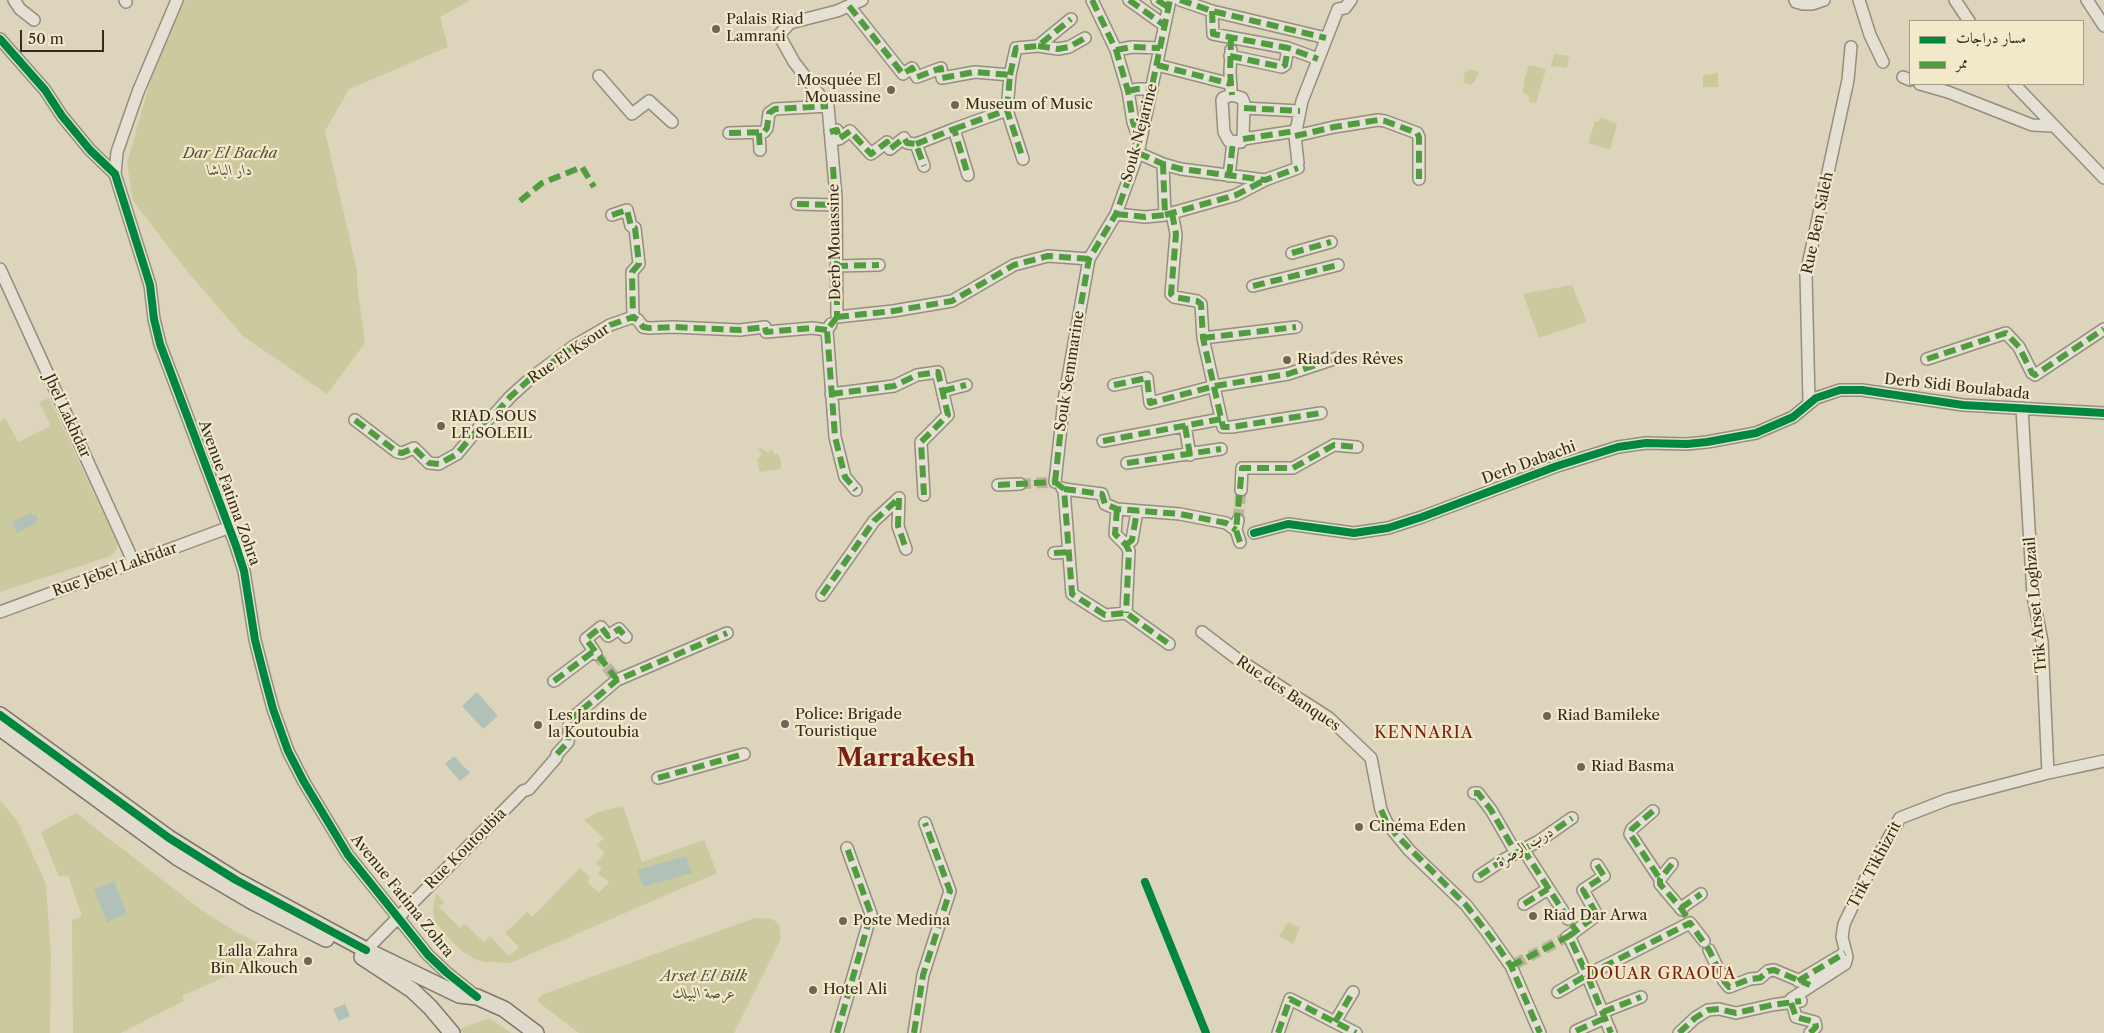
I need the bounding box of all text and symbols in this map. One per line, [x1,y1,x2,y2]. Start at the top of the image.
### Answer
place label: Palais Riad Lamrani [726,11,804,46]
scale bar [22,20,106,52]
legend [1909,20,2084,85]
marker: Palais Riad Lamrani [710,23,722,35]
text: مسار دراجات [1956,28,2026,47]
text: 50 m [28,29,64,48]
text: ممر [1956,53,1968,72]
place label: Mosquée El Mouassine [797,72,881,107]
street label: Souk Nejarine [1118,82,1162,184]
marker: Mosquée El Mouassine [885,84,897,96]
place label: Museum of Music [965,96,1093,114]
marker: Museum of Music [949,99,961,111]
park label: Dar El Bacha دار الباشا [183,145,277,180]
street label: Rue Ben Saleh [1798,170,1838,276]
street label: Derb Mouassine [825,184,845,300]
street label: Souk Semmarine [1052,309,1088,433]
street label: Rue El Ksour [525,320,613,388]
place label: Riad des Rêves [1297,351,1403,369]
marker: Riad des Rêves [1281,354,1293,366]
street label: Derb Sidi Boulabada [1883,370,2031,404]
street label: Jbel Lakhdar [40,371,94,461]
place label: RIAD SOUS LE SOLEIL [451,408,537,443]
street label: Avenue Fatima Zohra [194,418,264,568]
marker: RIAD SOUS LE SOLEIL [435,420,447,432]
street label: Derb Dabachi [1480,438,1578,488]
street label: Trik Arset Loghzail [2021,536,2051,674]
street label: Rue Jebel Lakhdar [50,539,180,601]
street label: Rue des Banques [1233,653,1343,735]
place label: Police: Brigade Touristique [795,706,902,741]
place label: Les Jardins de la Koutoubia [548,707,647,742]
place label: Riad Bamileke [1557,707,1660,725]
marker: Riad Bamileke [1541,710,1553,722]
marker: Police: Brigade Touristique [779,718,791,730]
marker: Les Jardins de la Koutoubia [532,719,544,731]
district label: KENNARIA [1373,723,1475,743]
district label: Marrakesh [837,744,975,774]
place label: Riad Basma [1591,758,1674,776]
marker: Riad Basma [1575,761,1587,773]
street label: Rue Koutoubia [422,805,510,893]
place label: Cinéma Eden [1369,818,1466,836]
street label: Trik Tikhizrit [1845,818,1905,912]
marker: Cinéma Eden [1353,821,1365,833]
street label: درب الرصرة [1493,823,1557,871]
street label: Avenue Fatima Zohra [347,831,457,961]
place label: Riad Dar Arwa [1543,907,1647,925]
marker: Riad Dar Arwa [1527,910,1539,922]
place label: Poste Medina [853,912,950,930]
marker: Poste Medina [837,915,849,927]
place label: Lalla Zahra Bin Alkouch [210,943,298,978]
marker: Lalla Zahra Bin Alkouch [302,955,314,967]
district label: DOUAR GRAOUA [1584,964,1738,984]
park label: Arset El Bilk عرصة البيلك [661,968,747,1003]
place label: Hotel Ali [823,981,887,999]
marker: Hotel Ali [807,984,819,996]

